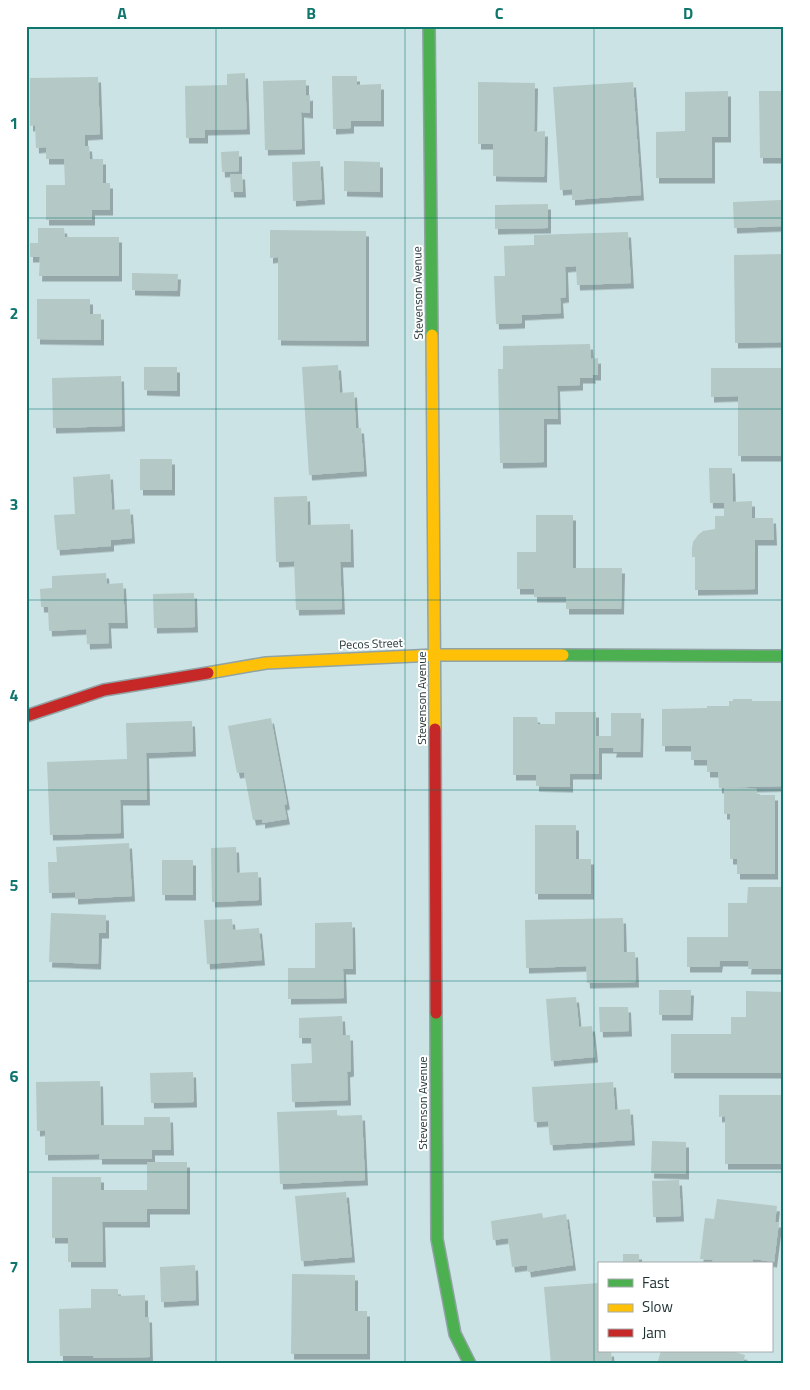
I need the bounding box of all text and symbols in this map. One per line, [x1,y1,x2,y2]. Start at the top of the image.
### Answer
text: A [117,1,127,25]
text: B [306,1,316,25]
text: C [495,1,504,25]
text: D [683,1,693,25]
text: 1 [10,111,18,135]
street label: Stevenson Avenue [407,246,428,340]
text: 2 [10,301,18,325]
text: 3 [10,492,18,516]
street label: Pecos Street [339,633,404,654]
street label: Stevenson Avenue [412,651,431,745]
text: 4 [10,683,19,707]
text: 5 [10,873,19,897]
street label: Stevenson Avenue [413,1056,432,1150]
text: 6 [10,1064,19,1088]
text: 7 [10,1255,18,1279]
legend [598,1262,772,1352]
text: Fast [642,1271,670,1294]
text: Slow [642,1295,673,1318]
text: Jam [642,1321,666,1344]

